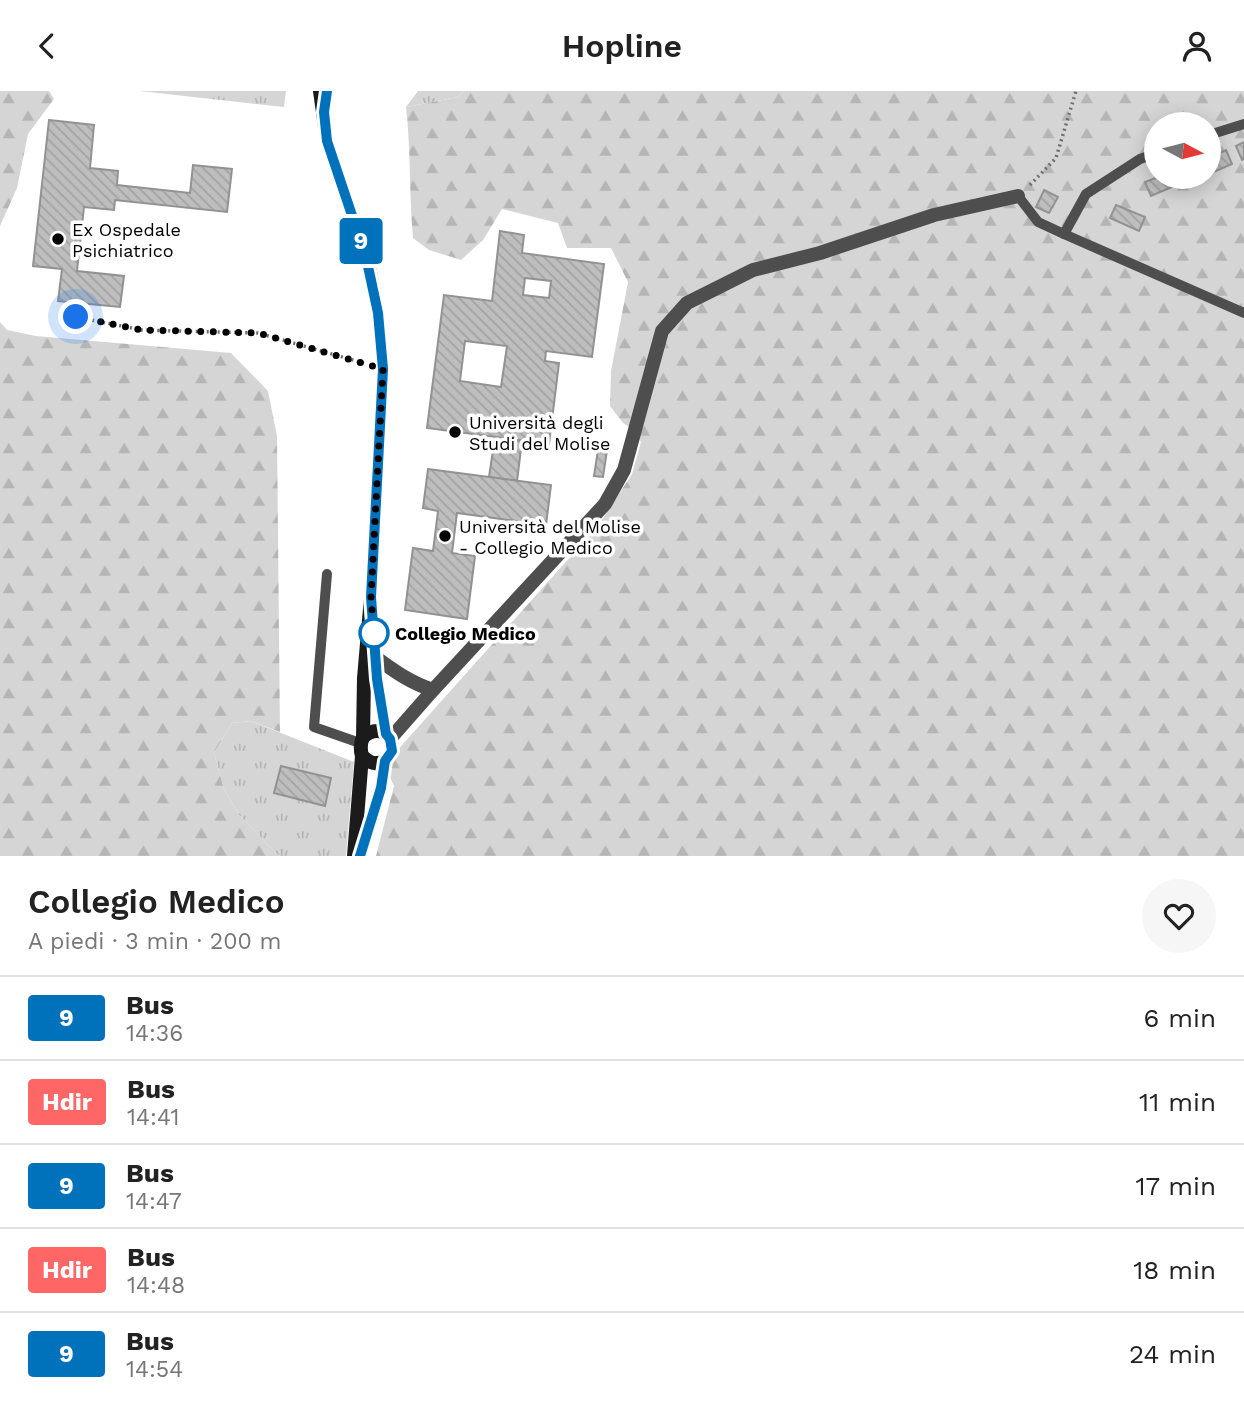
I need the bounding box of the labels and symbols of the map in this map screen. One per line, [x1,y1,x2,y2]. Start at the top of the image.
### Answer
north arrow [1144,112,1222,189]
line badge: 9 [338,218,384,264]
place label: Ex Ospedale Psichiatrico [72,219,181,261]
marker: Ex Ospedale Psichiatrico [50,231,66,247]
your location [58,299,93,334]
place label: Università degli Studi del Molise [469,412,610,454]
marker: Università degli Studi del Molise [447,424,463,440]
place label: Università del Molise - Collegio Medico [459,516,641,558]
marker: Università del Molise - Collegio Medico [437,528,453,544]
marker: Collegio Medico [359,618,389,648]
place label: Collegio Medico [395,623,536,644]

